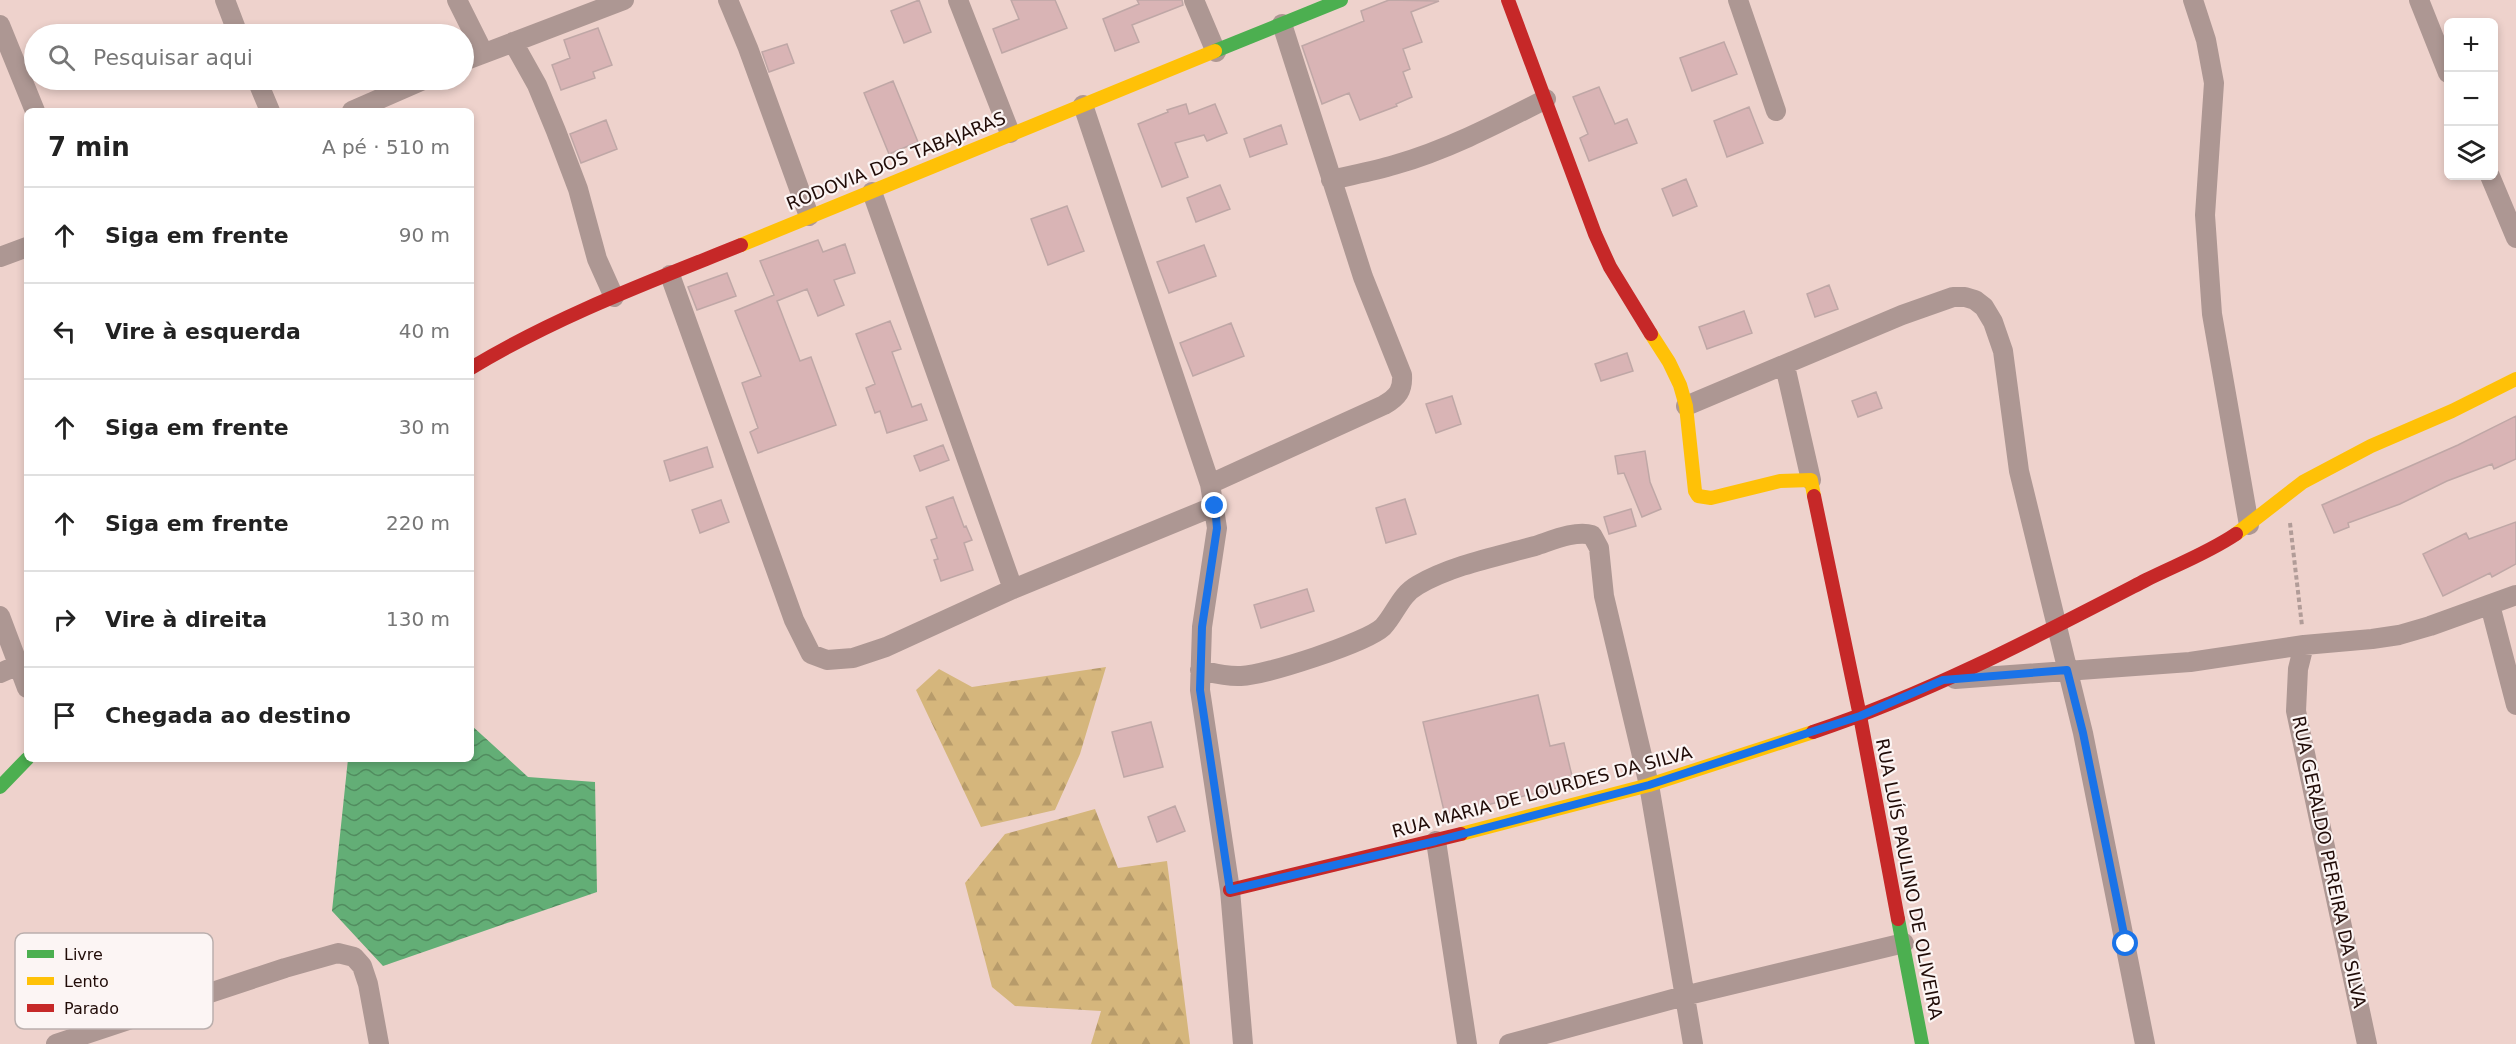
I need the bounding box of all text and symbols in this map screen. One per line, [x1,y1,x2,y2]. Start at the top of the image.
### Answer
map controls [2444,18,2498,180]
button: + [2444,18,2498,72]
search box [24,24,474,90]
icon: search [45,41,78,74]
text: Pesquisar aqui [93,45,253,70]
button: − [2444,72,2498,126]
street label: RODOVIA DOS TABAJARAS [783,107,1009,214]
button: layers [2444,126,2498,180]
text: 7 min [48,132,130,162]
text: A pé · 510 m [322,135,450,159]
icon: ahead [48,219,81,252]
text: Siga em frente [105,223,289,248]
text: 90 m [399,223,450,247]
icon: left [48,315,81,348]
text: Vire à esquerda [105,319,301,344]
text: 40 m [399,319,450,343]
icon: ahead [48,411,81,444]
text: Siga em frente [105,415,289,440]
text: 30 m [399,415,450,439]
route end [1201,492,1227,518]
icon: ahead [48,507,81,540]
text: Siga em frente [105,511,289,536]
text: 220 m [386,511,450,535]
icon: right [48,603,81,636]
text: Vire à direita [105,607,267,632]
text: 130 m [386,607,450,631]
icon: arrive [48,699,81,732]
text: Chegada ao destino [105,703,351,728]
street label: RUA GERALDO PEREIRA DA SILVA [2288,714,2371,1010]
street label: RUA LUÍS PAULINO DE OLIVEIRA [1872,737,1947,1022]
street label: RUA MARIA DE LOURDES DA SILVA [1390,741,1695,842]
route start [2112,930,2138,956]
legend [15,933,213,1029]
text: Livre [64,945,103,964]
text: Lento [64,972,109,991]
text: Parado [64,999,119,1018]

